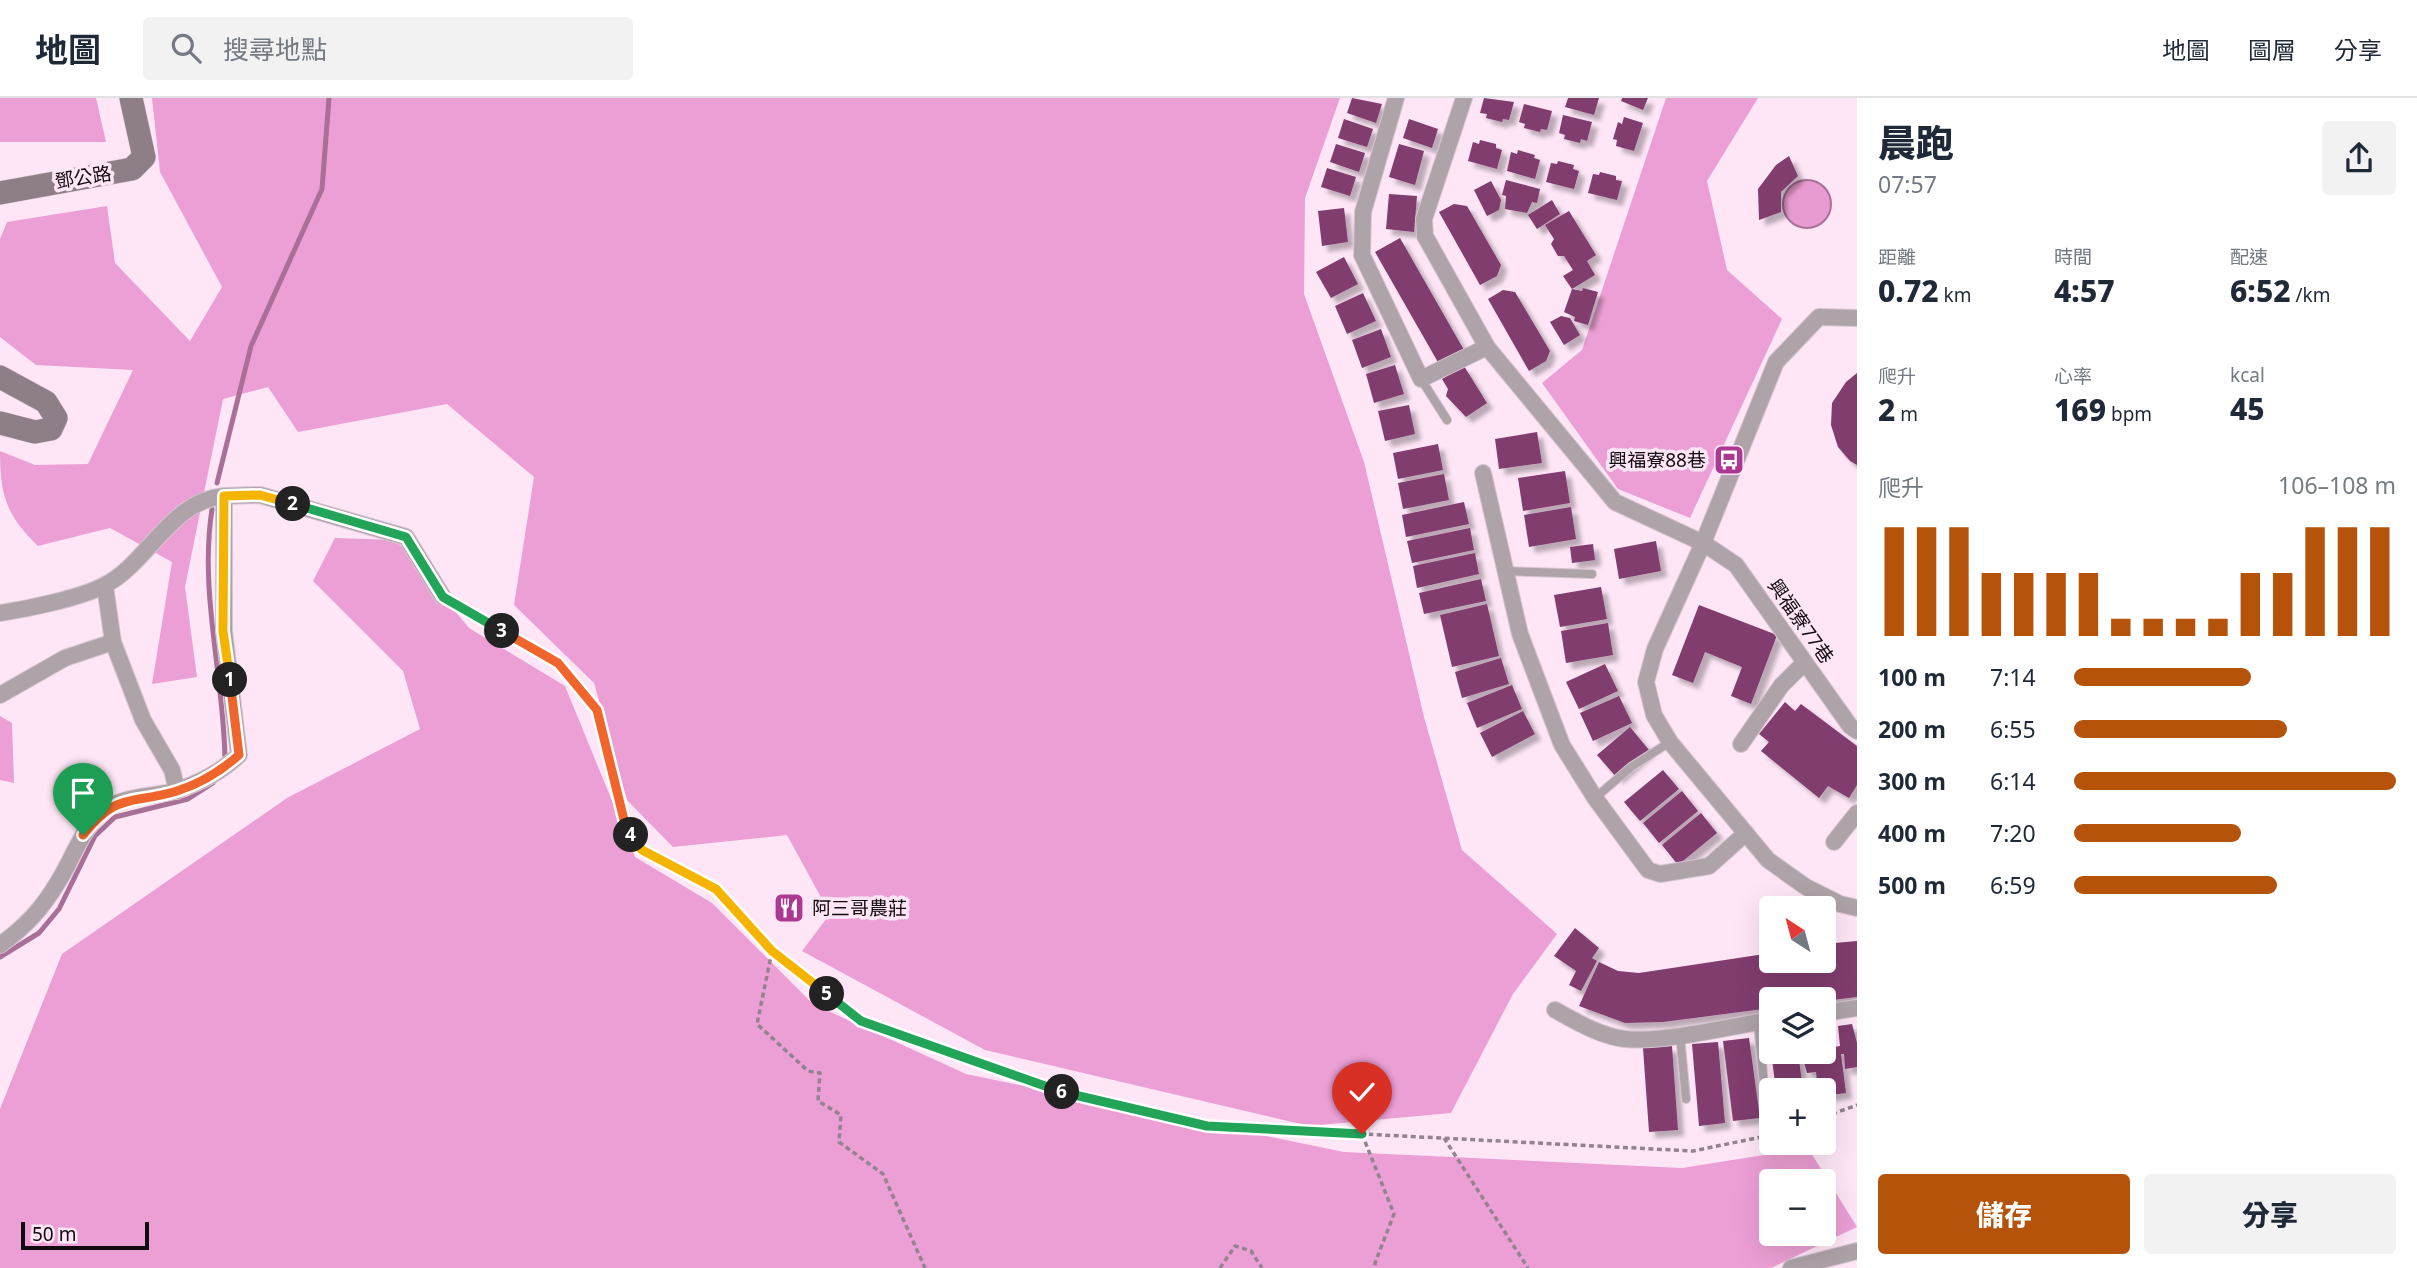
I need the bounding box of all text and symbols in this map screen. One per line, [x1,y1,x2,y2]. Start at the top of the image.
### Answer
search box [143,17,633,80]
text: 地圖 [35,27,101,72]
icon: search [167,29,205,67]
text: 搜尋地點 [223,31,327,67]
text: 地圖 [2162,33,2210,66]
text: 圖層 [2248,33,2296,66]
text: 分享 [2334,33,2382,66]
text: 晨跑 [1878,116,1954,168]
button: share [2322,121,2396,195]
street label: 鄧公路 [53,160,113,194]
text: 07:57 [1878,168,1937,200]
text: 距離 [1878,244,1916,270]
text: 時間 [2054,244,2092,270]
text: 配速 [2230,244,2268,270]
text: 0.72 [1878,270,1939,311]
text: 4:57 [2054,270,2115,311]
text: 6:52 [2230,270,2291,311]
text: km [1939,282,1971,308]
text: /km [2291,282,2331,308]
text: kcal [2230,362,2265,388]
text: 爬升 [1878,363,1916,389]
text: 心率 [2054,363,2092,389]
text: 45 [2230,388,2265,429]
text: 2 [1878,389,1895,430]
text: 169 [2054,389,2106,430]
text: m [1895,401,1918,427]
text: bpm [2106,401,2152,427]
bus stop icon: 興福寮88巷 [1712,443,1746,477]
place label: 興福寮88巷 [1608,447,1706,473]
text: 106–108 m [2278,469,2396,501]
text: 爬升 [1878,471,1924,503]
pin: 2 [276,486,310,522]
text: 2 [287,490,298,516]
street label: 興福寮77巷 [1762,574,1840,668]
pin: 3 [484,614,520,648]
text: 3 [496,617,507,643]
text: 100 m [1878,661,1946,693]
text: 7:14 [1990,661,2036,693]
pin: 1 [212,662,247,698]
text: 1 [224,666,235,692]
text: 200 m [1878,713,1946,745]
text: 6:55 [1990,713,2036,745]
pin [53,763,113,835]
text: 300 m [1878,765,1946,797]
text: 6:14 [1990,765,2036,797]
icon: arrive [64,774,102,812]
text: 400 m [1878,817,1946,849]
text: 7:20 [1990,817,2036,849]
pin: 4 [614,818,648,852]
text: 4 [625,821,636,847]
text: 500 m [1878,869,1946,901]
text: 6:59 [1990,869,2036,901]
restaurant icon: 阿三哥農莊 [772,891,806,925]
place label: 阿三哥農莊 [812,895,907,921]
north arrow [1759,896,1836,973]
map controls [1759,896,1836,1246]
pin: 5 [810,976,844,1012]
text: 5 [821,980,832,1006]
button: layers [1759,987,1836,1064]
pin [1332,1062,1392,1134]
icon: check [1343,1073,1381,1111]
pin: 6 [1044,1074,1080,1110]
text: 6 [1056,1078,1067,1104]
button: + [1759,1078,1836,1155]
button: − [1759,1169,1836,1246]
button: 儲存 [1878,1174,2130,1254]
button: 分享 [2144,1174,2396,1254]
scale bar [21,1219,149,1251]
text: 50 m [32,1221,76,1247]

